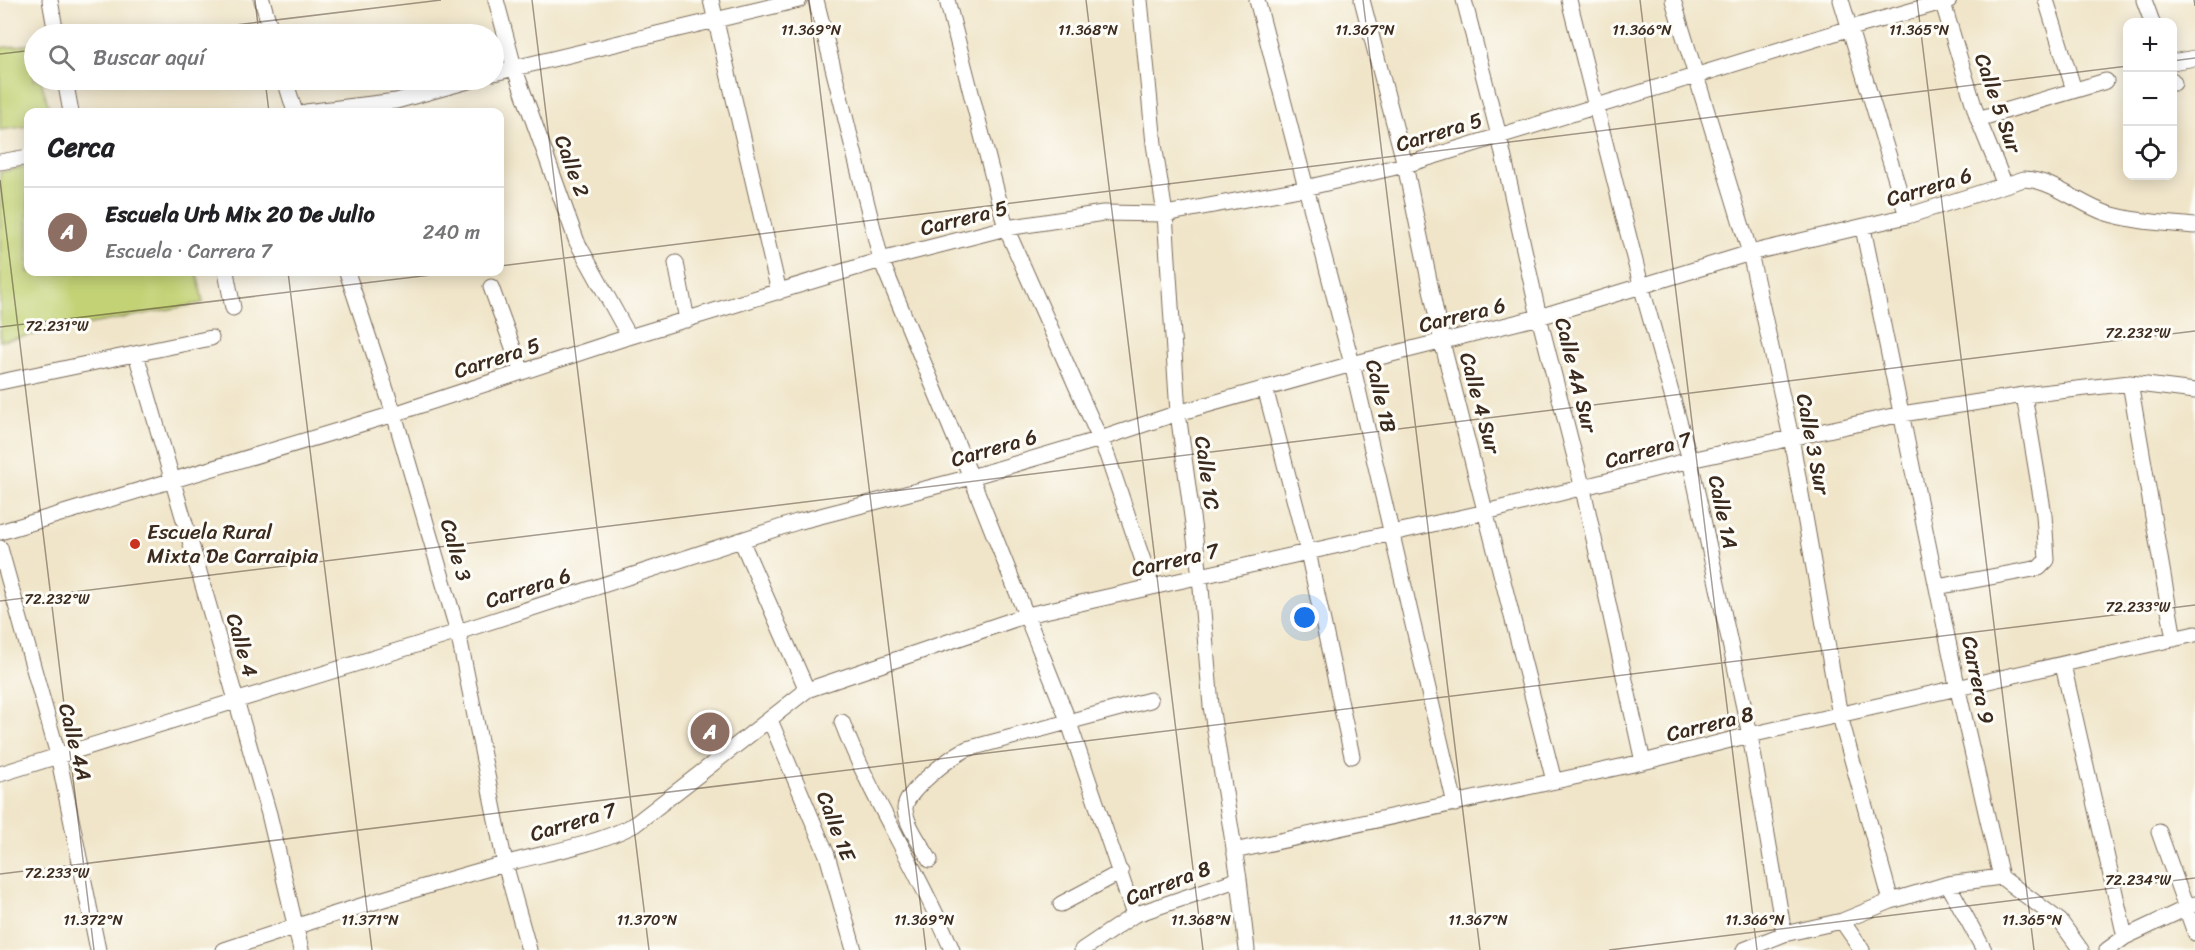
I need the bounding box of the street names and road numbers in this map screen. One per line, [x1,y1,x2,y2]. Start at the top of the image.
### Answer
street label: Calle 5 Sur [1963,48,2033,159]
street label: Carrera 5 [1391,101,1487,163]
street label: Calle 2 [543,129,601,203]
street label: Carrera 6 [1881,156,1977,218]
street label: Carrera 5 [916,189,1012,247]
street label: Carrera 6 [1415,286,1509,344]
street label: Calle 4A Sur [1543,313,1609,438]
street label: Carrera 5 [449,326,545,390]
street label: Calle 4 Sur [1448,348,1512,459]
street label: Calle 1B [1354,356,1408,436]
street label: Calle 3 Sur [1785,390,1842,499]
street label: Carrera 6 [946,418,1042,478]
street label: Carrera 7 [1600,420,1697,480]
street label: Calle 1C [1183,434,1231,512]
street label: Calle 1A [1697,472,1749,552]
street label: Calle 3 [429,514,483,586]
street label: Carrera 7 [1128,531,1224,588]
street label: Carrera 6 [480,556,576,620]
street label: Calle 4 [215,609,269,681]
street label: Carrera 9 [1950,632,2006,728]
street label: Carrera 8 [1662,695,1758,753]
street label: Calle 4A [47,699,103,785]
street label: Calle 1E [805,785,867,868]
street label: Carrera 7 [525,790,623,853]
street label: Carrera 8 [1120,849,1217,917]

